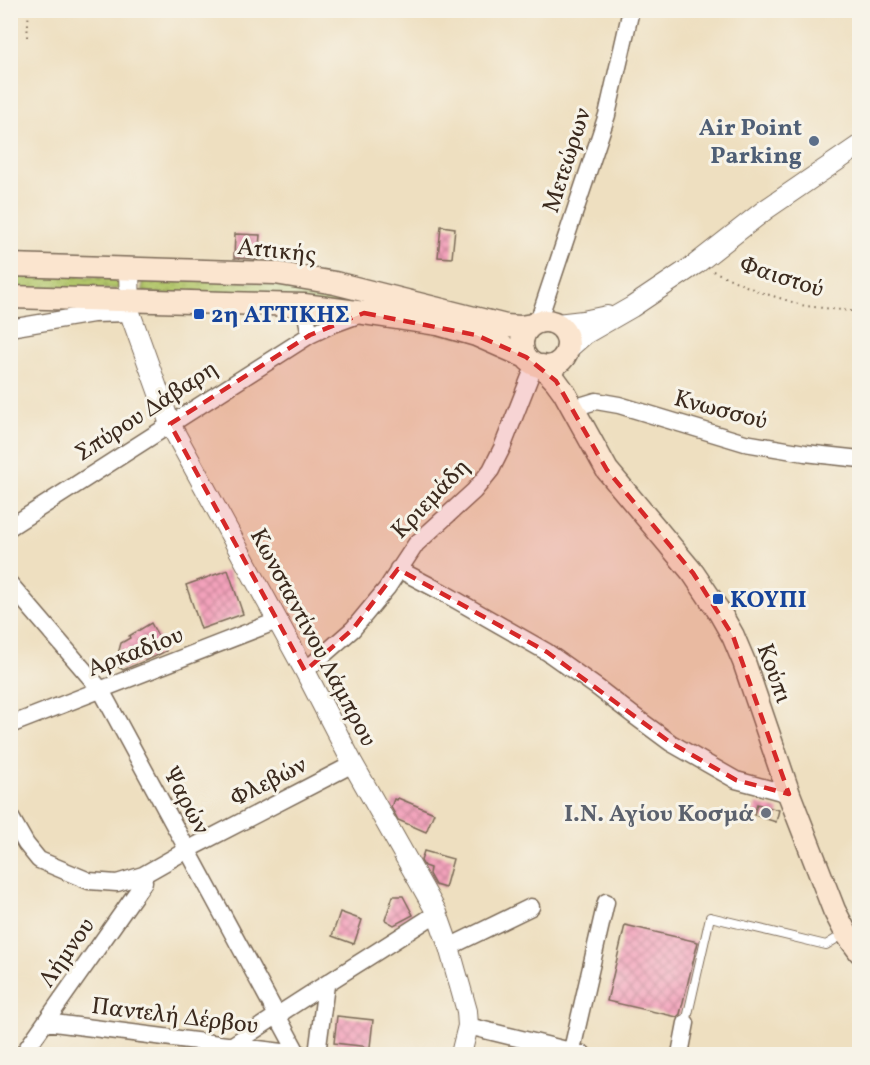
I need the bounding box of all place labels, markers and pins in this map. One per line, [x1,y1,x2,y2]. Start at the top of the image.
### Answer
place label: Air Point Parking [699,112,802,174]
marker: Air Point Parking [807,134,821,148]
place label: 2η ΑΤΤΙΚΗΣ [211,299,350,333]
marker: 2η ΑΤΤΙΚΗΣ [192,307,206,321]
place label: ΚΟΥΠΙ [730,584,807,618]
marker: ΚΟΥΠΙ [711,592,725,606]
place label: Ι.Ν. Αγίου Κοσμά [564,798,754,832]
marker: Ι.Ν. Αγίου Κοσμά [759,806,773,820]

